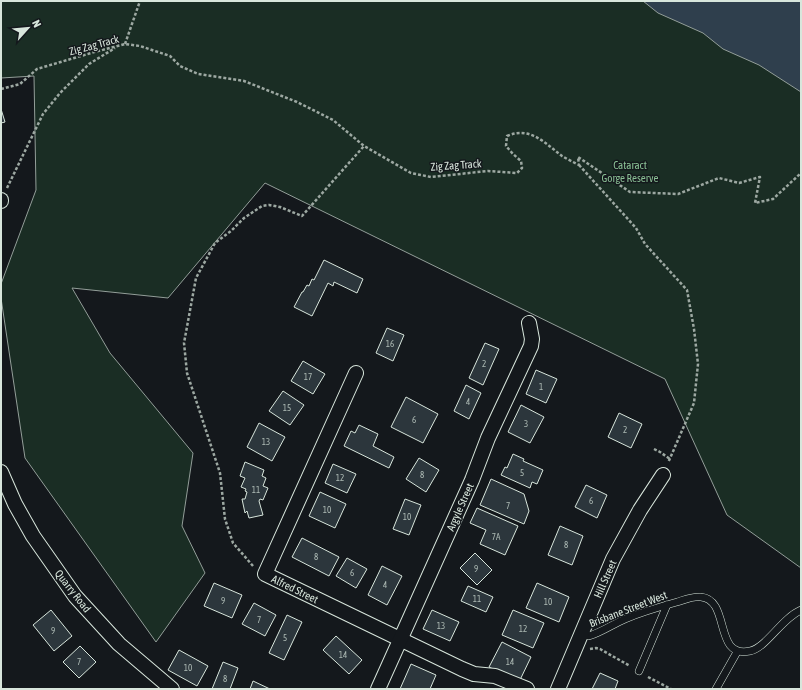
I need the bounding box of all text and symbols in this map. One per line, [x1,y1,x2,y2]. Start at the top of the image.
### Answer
north arrow [8,8,48,48]
text: N [30,18,44,29]
street label: Zig Zag Track [68,33,120,57]
street label: Zig Zag Track [430,157,482,173]
park label: Cataract Gorge Reserve [602,159,658,184]
house number: 16 [386,339,394,349]
house number: 2 [482,359,486,369]
house number: 17 [304,372,312,382]
house number: 1 [539,382,543,392]
house number: 4 [466,397,470,407]
house number: 15 [283,403,291,413]
house number: 6 [412,415,416,425]
house number: 3 [524,419,528,429]
house number: 2 [623,425,627,435]
house number: 13 [262,437,270,447]
house number: 5 [520,468,524,478]
house number: 8 [420,470,424,480]
house number: 12 [336,473,344,483]
street label: Argyle Street [444,481,476,533]
house number: 11 [252,485,260,495]
house number: 6 [589,496,593,506]
house number: 7 [506,501,510,511]
house number: 10 [323,505,331,515]
house number: 10 [403,512,411,522]
house number: 7A [492,532,501,542]
house number: 8 [564,540,568,550]
house number: 8 [314,552,318,562]
street label: Hill Street [591,558,619,600]
house number: 9 [474,564,478,574]
street label: Quarry Road [53,567,93,615]
house number: 6 [350,568,354,578]
street label: Alfred Street [270,573,320,605]
house number: 4 [383,580,387,590]
street label: Brisbane Street West [587,589,669,629]
house number: 11 [473,594,481,604]
house number: 9 [221,596,225,606]
house number: 10 [544,597,552,607]
house number: 7 [257,615,261,625]
house number: 13 [437,621,445,631]
house number: 12 [519,624,527,634]
house number: 9 [51,626,55,636]
house number: 5 [283,633,287,643]
house number: 14 [339,650,347,660]
house number: 7 [77,657,81,667]
house number: 14 [506,657,514,667]
house number: 10 [184,663,192,673]
house number: 8 [223,674,227,684]

